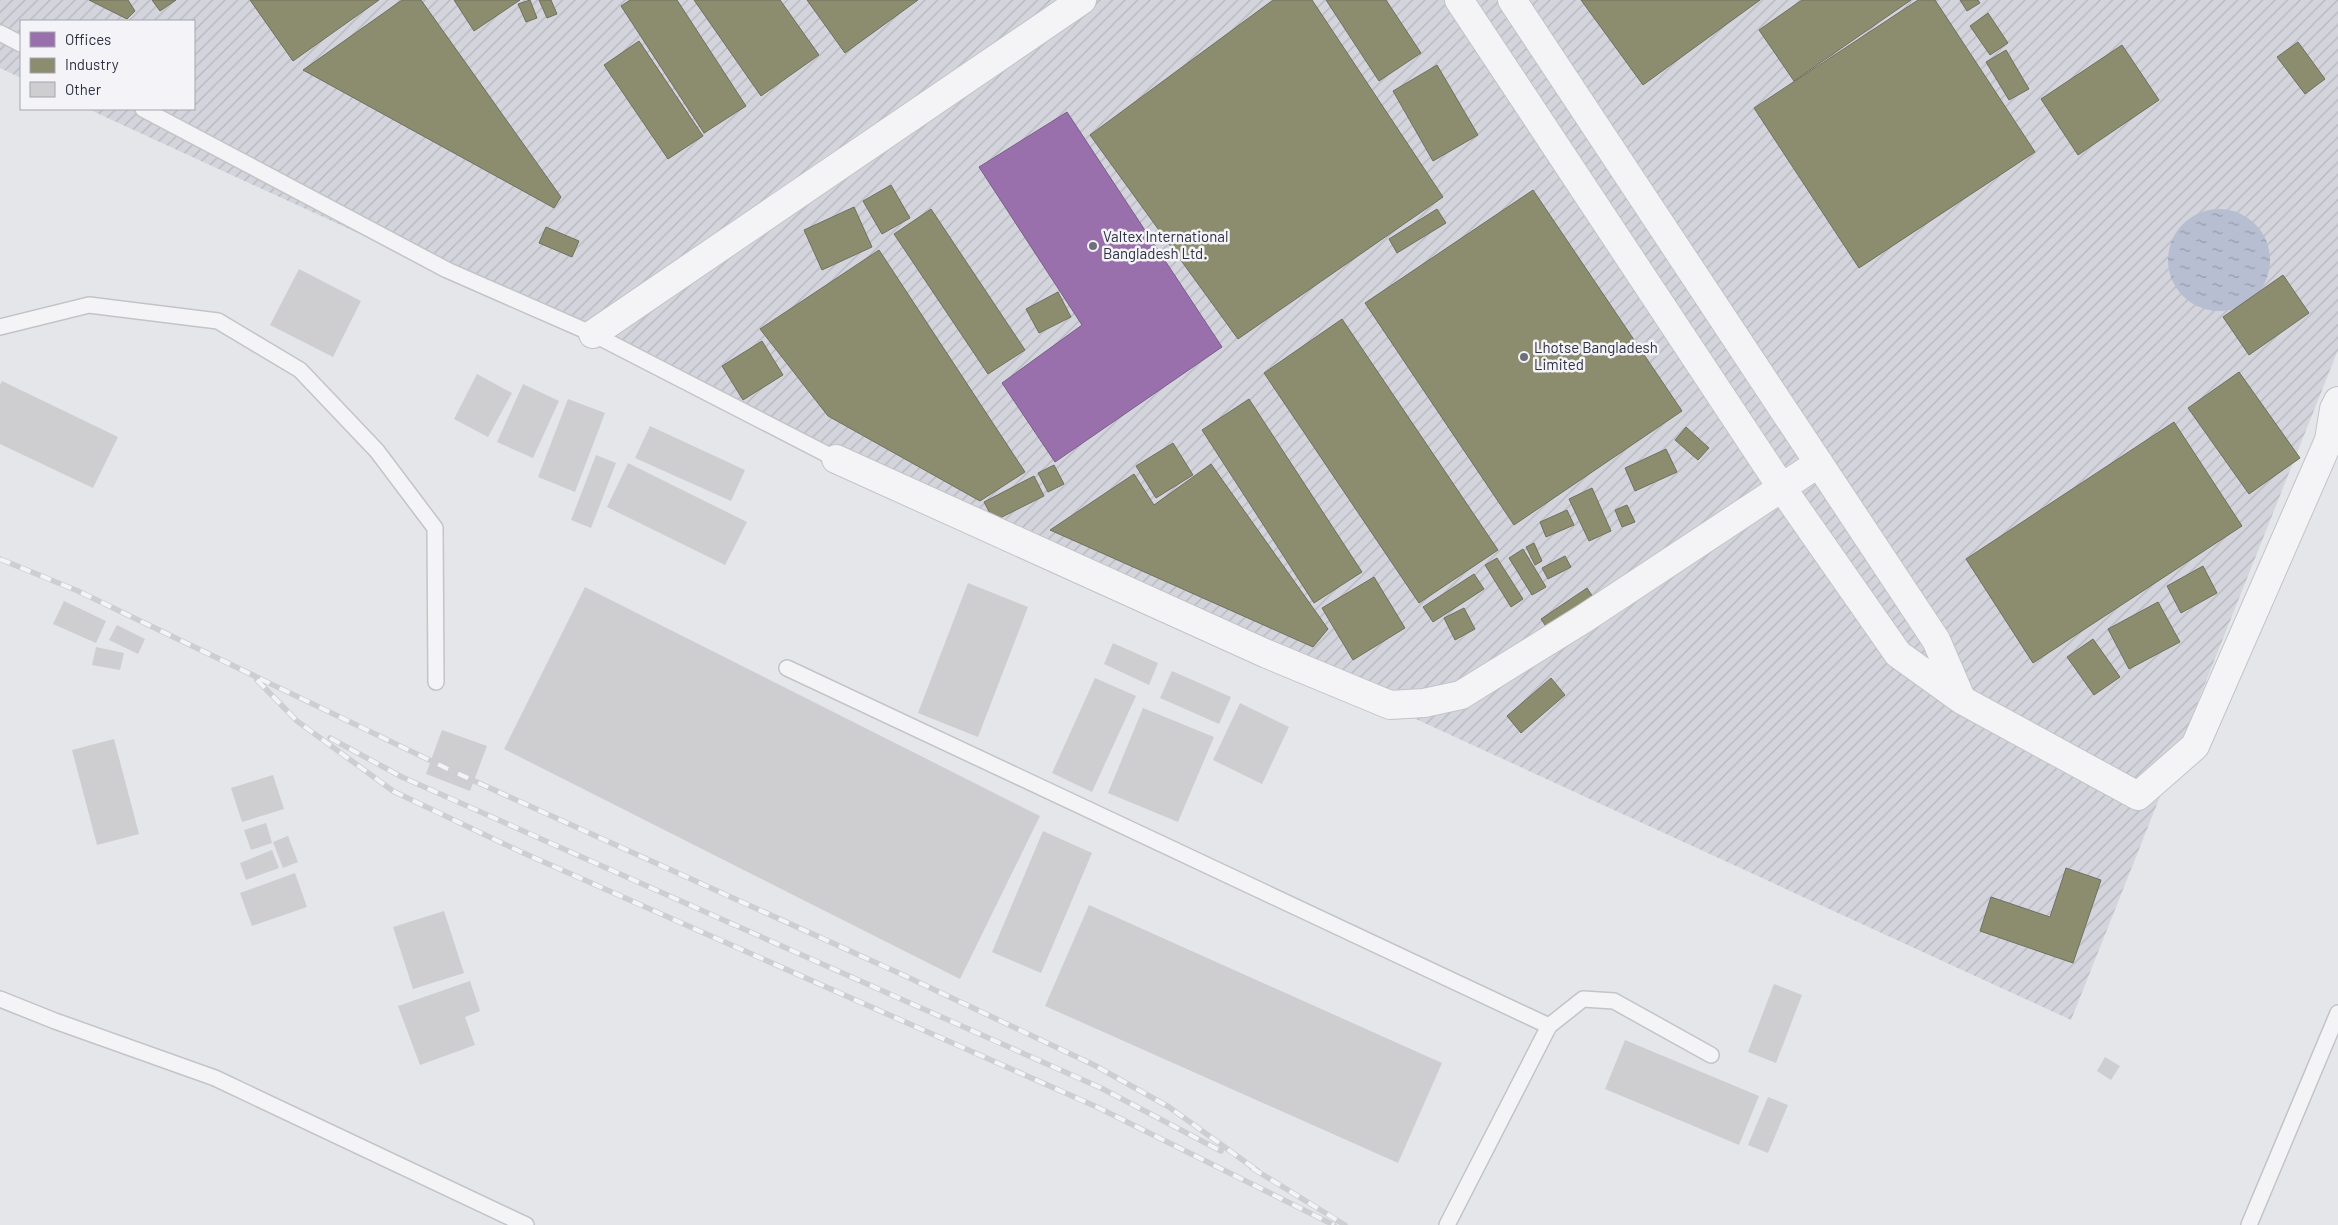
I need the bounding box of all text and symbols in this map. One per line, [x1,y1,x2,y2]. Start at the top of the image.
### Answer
legend [20,20,195,110]
text: Offices [65,30,111,48]
text: Industry [65,55,119,73]
text: Other [65,80,102,98]
place label: Valtex International Bangladesh Ltd. [1103,227,1228,262]
marker: Valtex International Bangladesh Ltd. [1087,240,1099,252]
place label: Lhotse Bangladesh Limited [1534,338,1658,373]
marker: Lhotse Bangladesh Limited [1518,351,1530,363]

